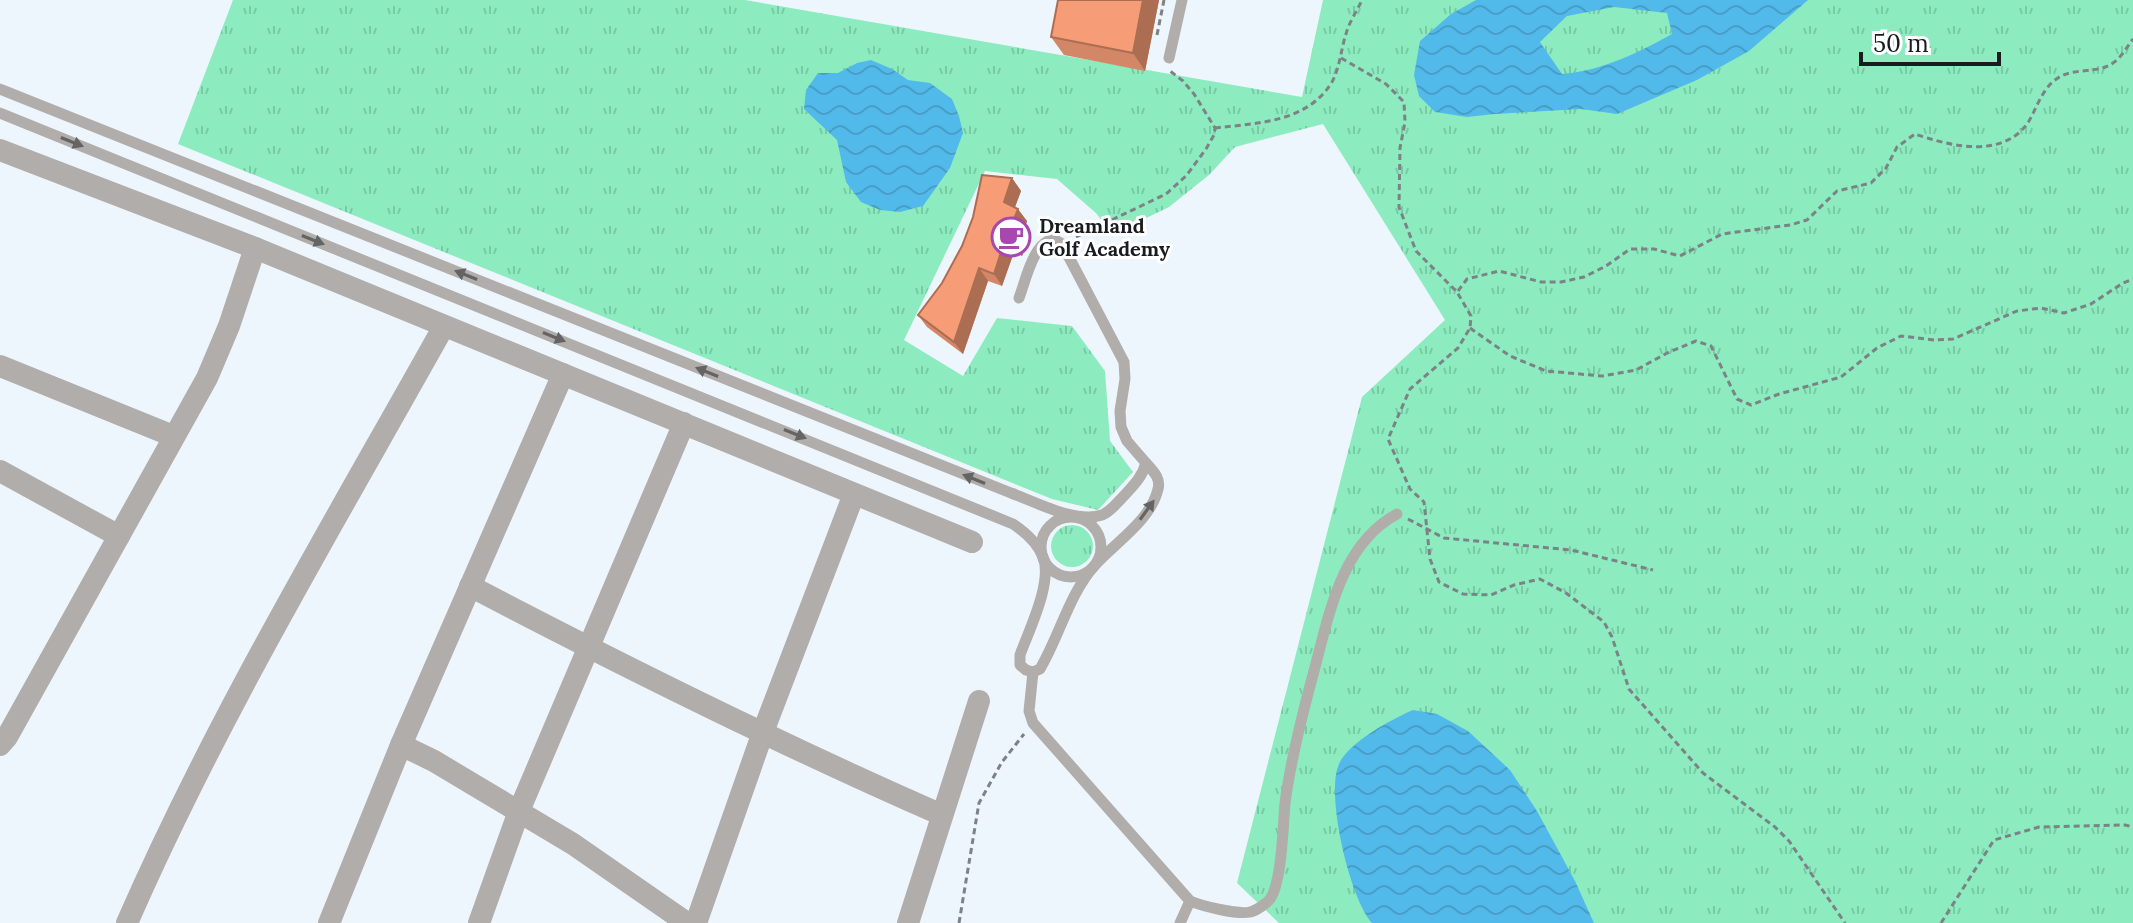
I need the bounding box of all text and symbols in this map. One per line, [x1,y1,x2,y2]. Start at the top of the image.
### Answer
scale bar [1861,16,1999,66]
text: 50 m [1873,28,1929,59]
one-way arrow [60,136,84,149]
place label: Dreamland Golf Academy [1039,213,1170,261]
cafe icon: Dreamland Golf Academy [990,216,1032,258]
one-way arrow [301,233,325,246]
one-way arrow [454,268,478,281]
one-way arrow [542,331,566,344]
one-way arrow [695,365,719,378]
one-way arrow [784,428,807,441]
one-way arrow [962,472,986,485]
one-way arrow [1139,499,1155,521]

